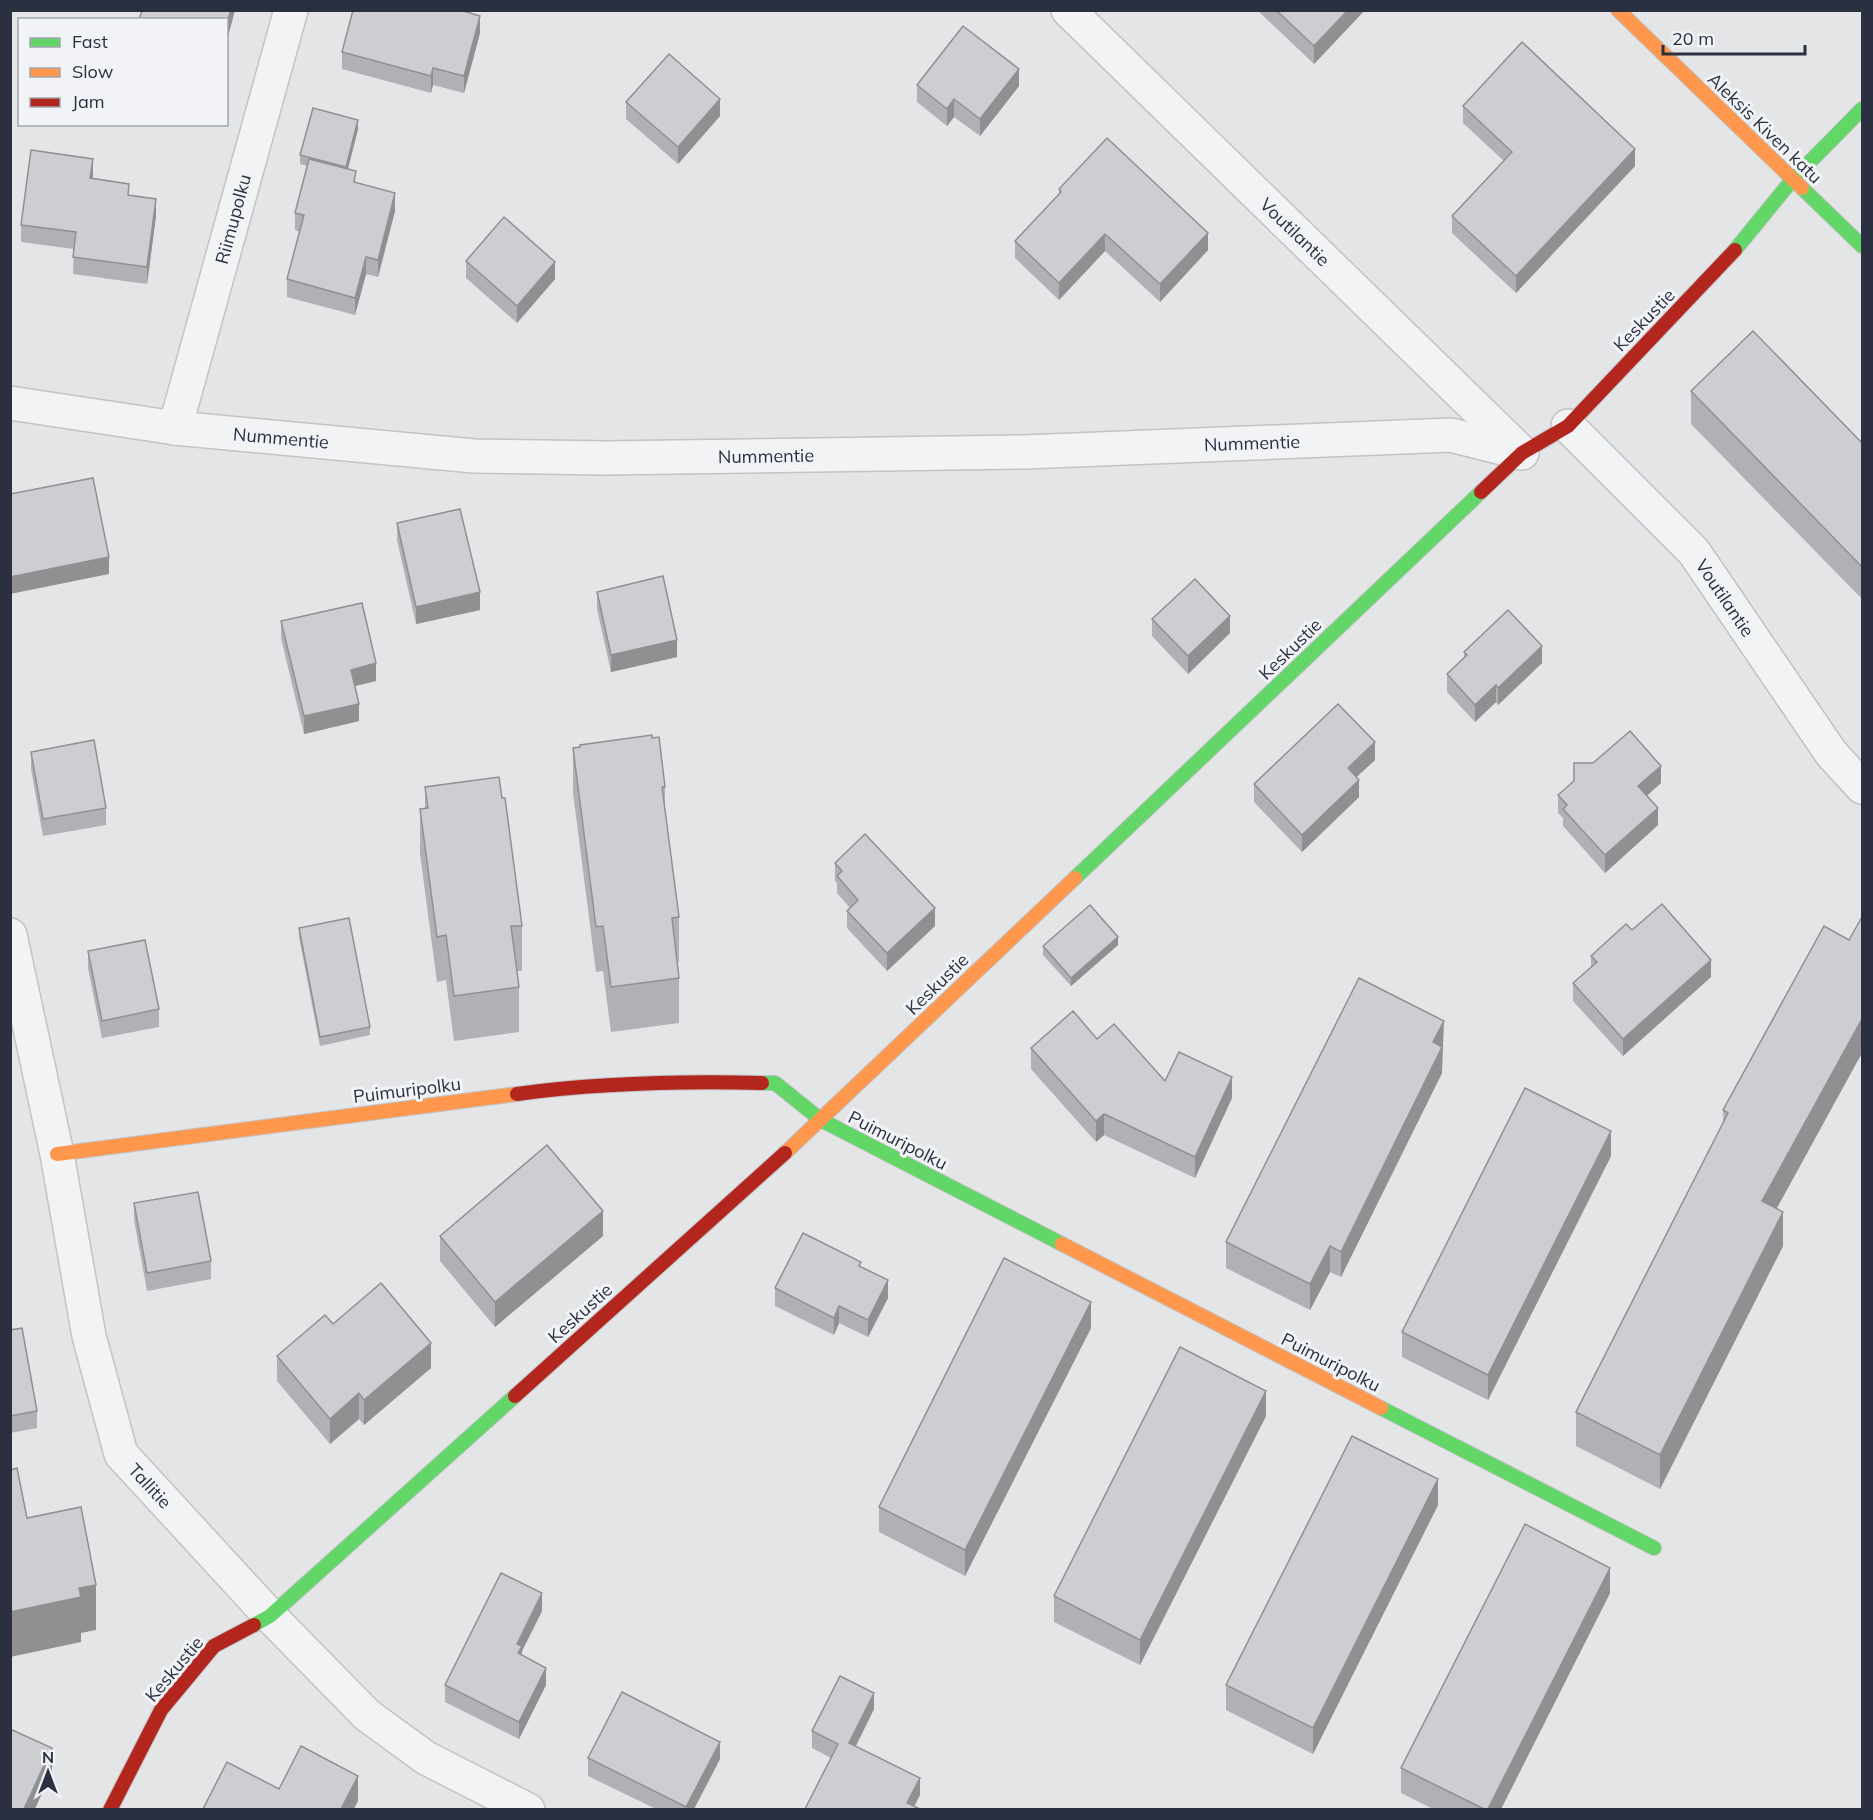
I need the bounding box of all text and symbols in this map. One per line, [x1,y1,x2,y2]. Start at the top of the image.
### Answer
legend [18,18,228,126]
scale bar [1663,18,1806,56]
text: 20 m [1672,27,1714,50]
text: Fast [72,30,108,53]
text: Slow [72,60,114,83]
street label: Aleksis Kiven katu [1703,68,1827,188]
text: Jam [72,90,105,113]
street label: Riimupolku [210,171,256,267]
street label: Voutilantie [1255,193,1335,271]
street label: Keskustie [1608,284,1680,356]
street label: Nummentie [232,422,330,454]
street label: Nummentie [1204,430,1300,456]
street label: Nummentie [718,444,814,468]
street label: Voutilantie [1691,555,1759,641]
street label: Keskustie [1254,613,1326,685]
street label: Keskustie [901,948,973,1020]
street label: Puimuripolku [352,1072,462,1108]
street label: Puimuripolku [845,1105,951,1175]
street label: Keskustie [543,1278,617,1348]
street label: Puimuripolku [1278,1327,1384,1397]
street label: Tallitie [123,1459,177,1513]
street label: Keskustie [140,1631,208,1707]
north arrow [18,1742,78,1802]
text: N [42,1747,54,1767]

